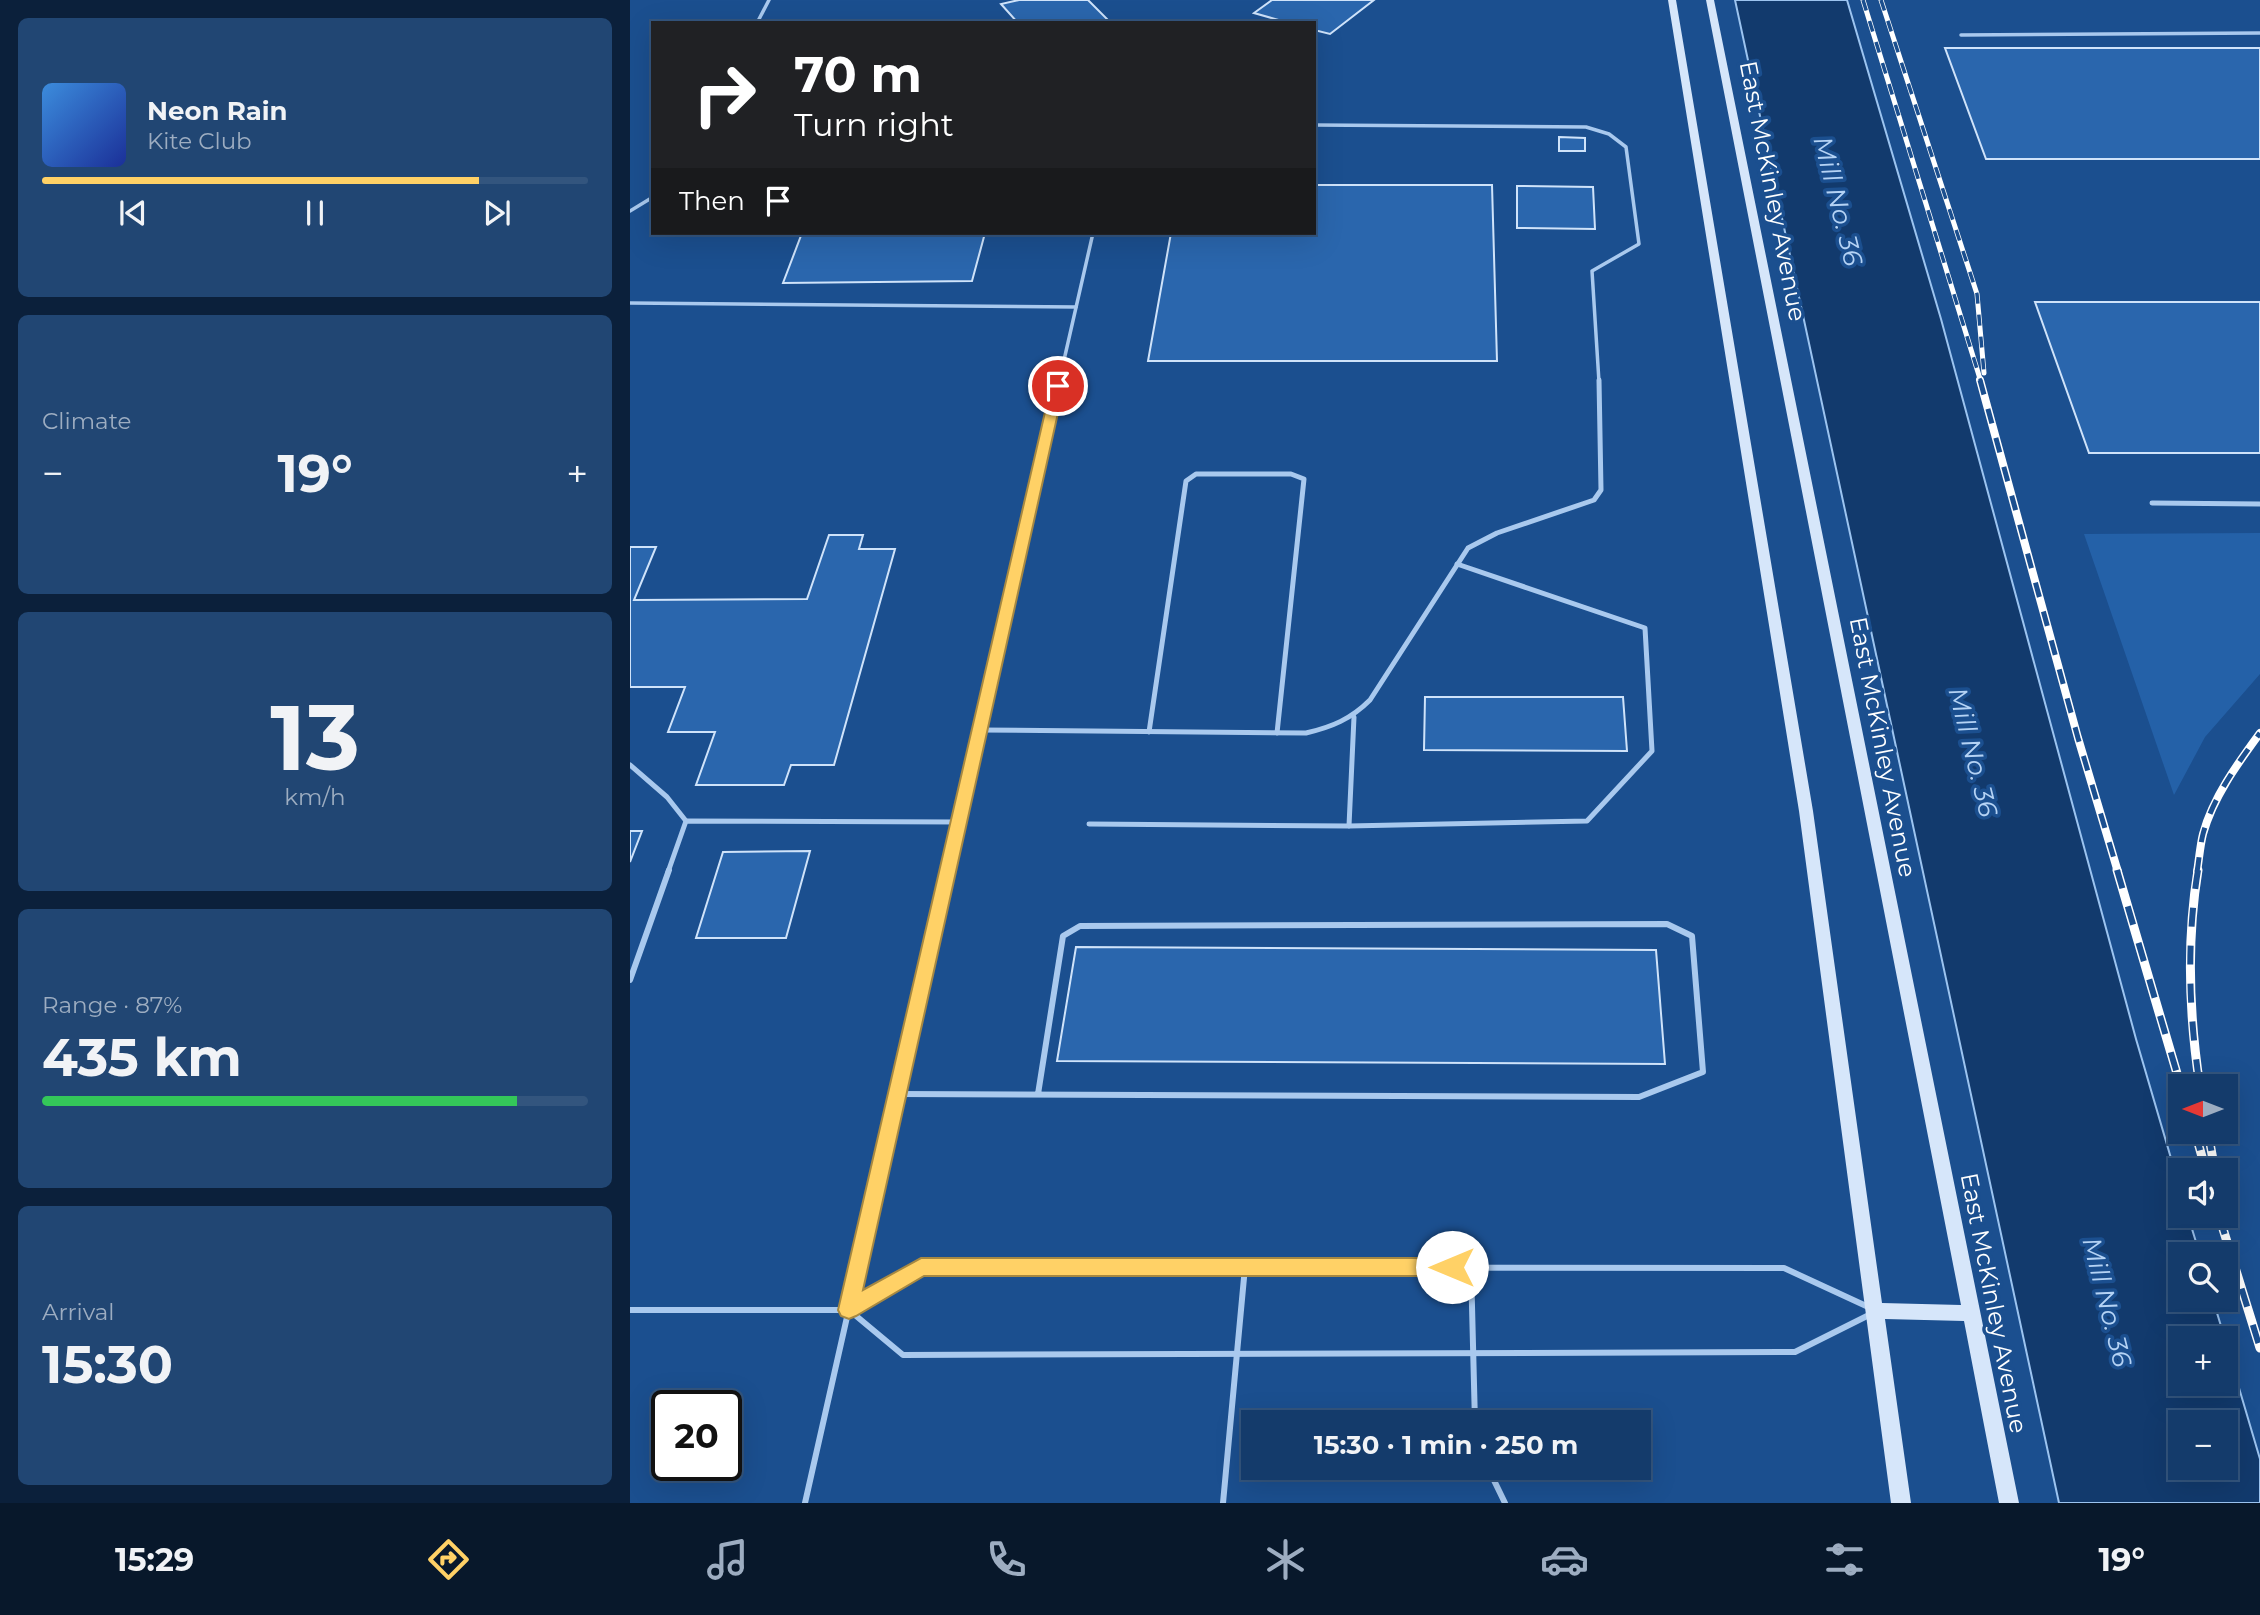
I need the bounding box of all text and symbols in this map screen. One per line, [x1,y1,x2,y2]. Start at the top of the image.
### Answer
text: 70 m [794,45,922,104]
icon: right [679,49,770,140]
street label: East McKinley Avenue [1734,58,1812,324]
text: Neon Rain [147,95,288,127]
text: Turn right [794,105,954,144]
text: Kite Club [147,127,252,155]
water label: Mill No. 36 [1806,133,1870,269]
icon: arrive [759,182,797,220]
text: Then [679,185,745,217]
icon: previous [114,194,152,232]
icon: pause [296,194,334,232]
icon: next [478,194,516,232]
pin [1028,356,1088,416]
icon: arrive [1039,367,1077,405]
text: Climate [42,407,131,435]
text: 19° [277,442,353,505]
text: − [42,450,64,497]
text: + [566,450,588,497]
street label: East McKinley Avenue [1844,614,1922,880]
text: 13 [270,682,360,793]
water label: Mill No. 36 [1941,684,2005,820]
text: km/h [284,783,346,811]
text: Range · 87% [42,991,182,1019]
text: 435 km [42,1026,242,1089]
north arrow [2168,1074,2238,1144]
map controls [2168,1074,2238,1480]
button: sound [2168,1158,2238,1228]
street label: East McKinley Avenue [1955,1170,2033,1436]
position arrow [1415,1230,1489,1304]
water label: Mill No. 36 [2075,1234,2139,1370]
button: search [2168,1242,2238,1312]
text: Arrival [42,1298,115,1326]
button: + [2168,1326,2238,1396]
text: 15:30 [42,1333,173,1396]
speed limit sign: 20 [651,1390,742,1481]
button: − [2168,1410,2238,1480]
text: 15:30 · 1 min · 250 m [1314,1429,1578,1461]
icon: directions [424,1535,473,1584]
icon: music [703,1535,752,1584]
icon: phone [982,1535,1031,1584]
icon: climate [1261,1535,1310,1584]
icon: car [1540,1535,1589,1584]
icon: filters [1820,1535,1869,1584]
text: 15:29 [115,1540,194,1579]
text: 19° [2099,1540,2145,1579]

